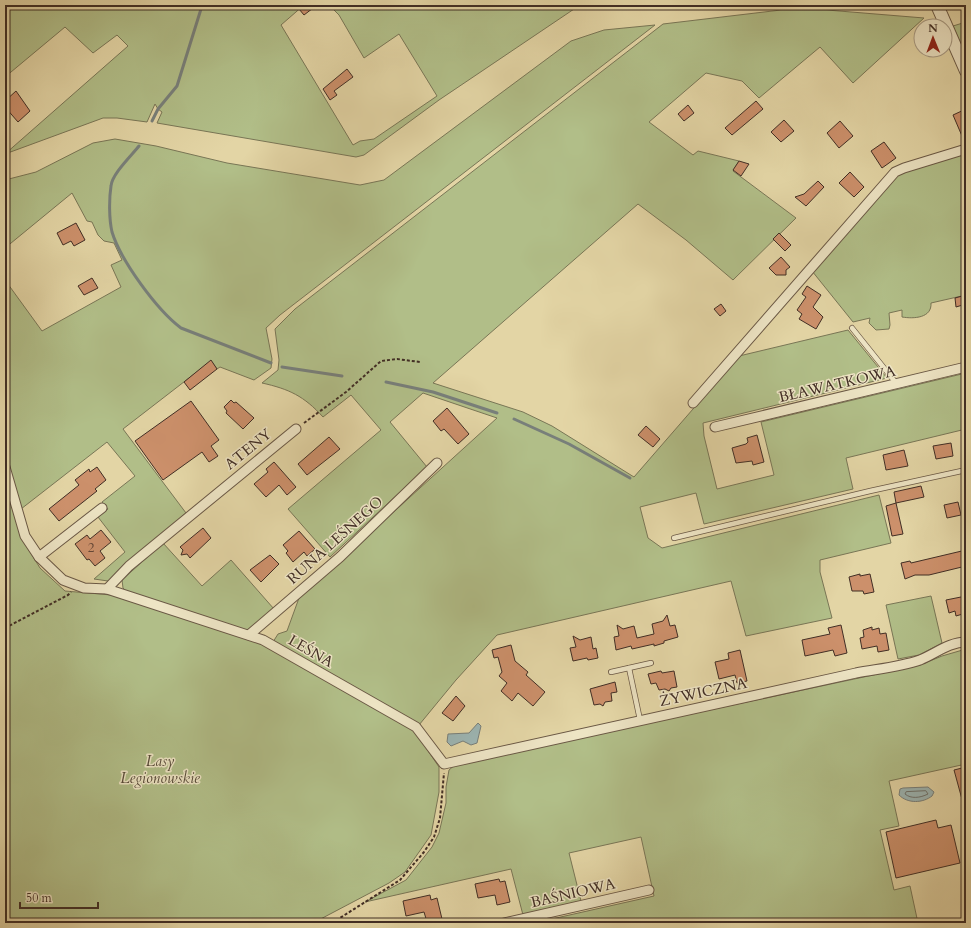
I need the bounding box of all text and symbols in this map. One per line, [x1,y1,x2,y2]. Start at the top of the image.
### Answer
north arrow [913,18,953,58]
text: N [928,21,938,36]
street label: BŁAWATKOWA [777,361,898,407]
street label: ATENY [220,423,276,474]
street label: RUNA LEŚNEGO [283,491,387,589]
house number: 2 [88,539,95,557]
street label: LEŚNA [285,630,338,672]
street label: ŻYWICZNA [657,673,749,711]
park label: Lasy Legionowskie [120,751,200,788]
street label: BAŚNIOWA [529,873,618,912]
scale bar [20,884,98,910]
text: 50 m [26,890,53,906]

